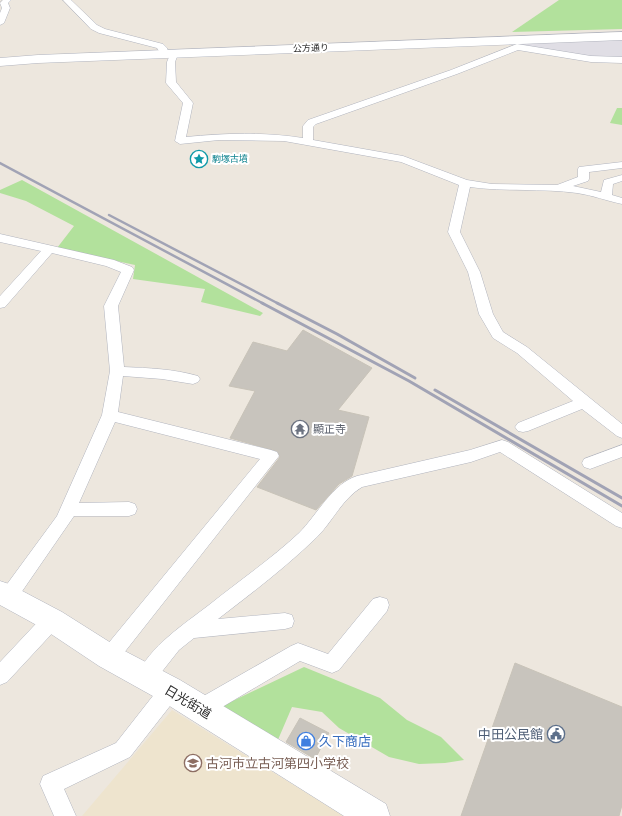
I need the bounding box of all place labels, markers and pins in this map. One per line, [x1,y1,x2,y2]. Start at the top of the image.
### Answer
place icon: 駒塚古墳 [189,149,209,169]
place label: 駒塚古墳 [212,154,248,164]
temple icon: 顯正寺 [290,419,310,439]
place label: 顯正寺 [313,423,346,436]
public building icon: 中田公民館 [546,724,566,744]
place label: 中田公民館 [478,727,543,742]
shop icon: 久下商店 [296,731,316,751]
place label: 久下商店 [319,734,371,749]
school or university icon: 古河市立古河第四小学校 [183,753,203,773]
place label: 古河市立古河第四小学校 [206,756,349,771]

